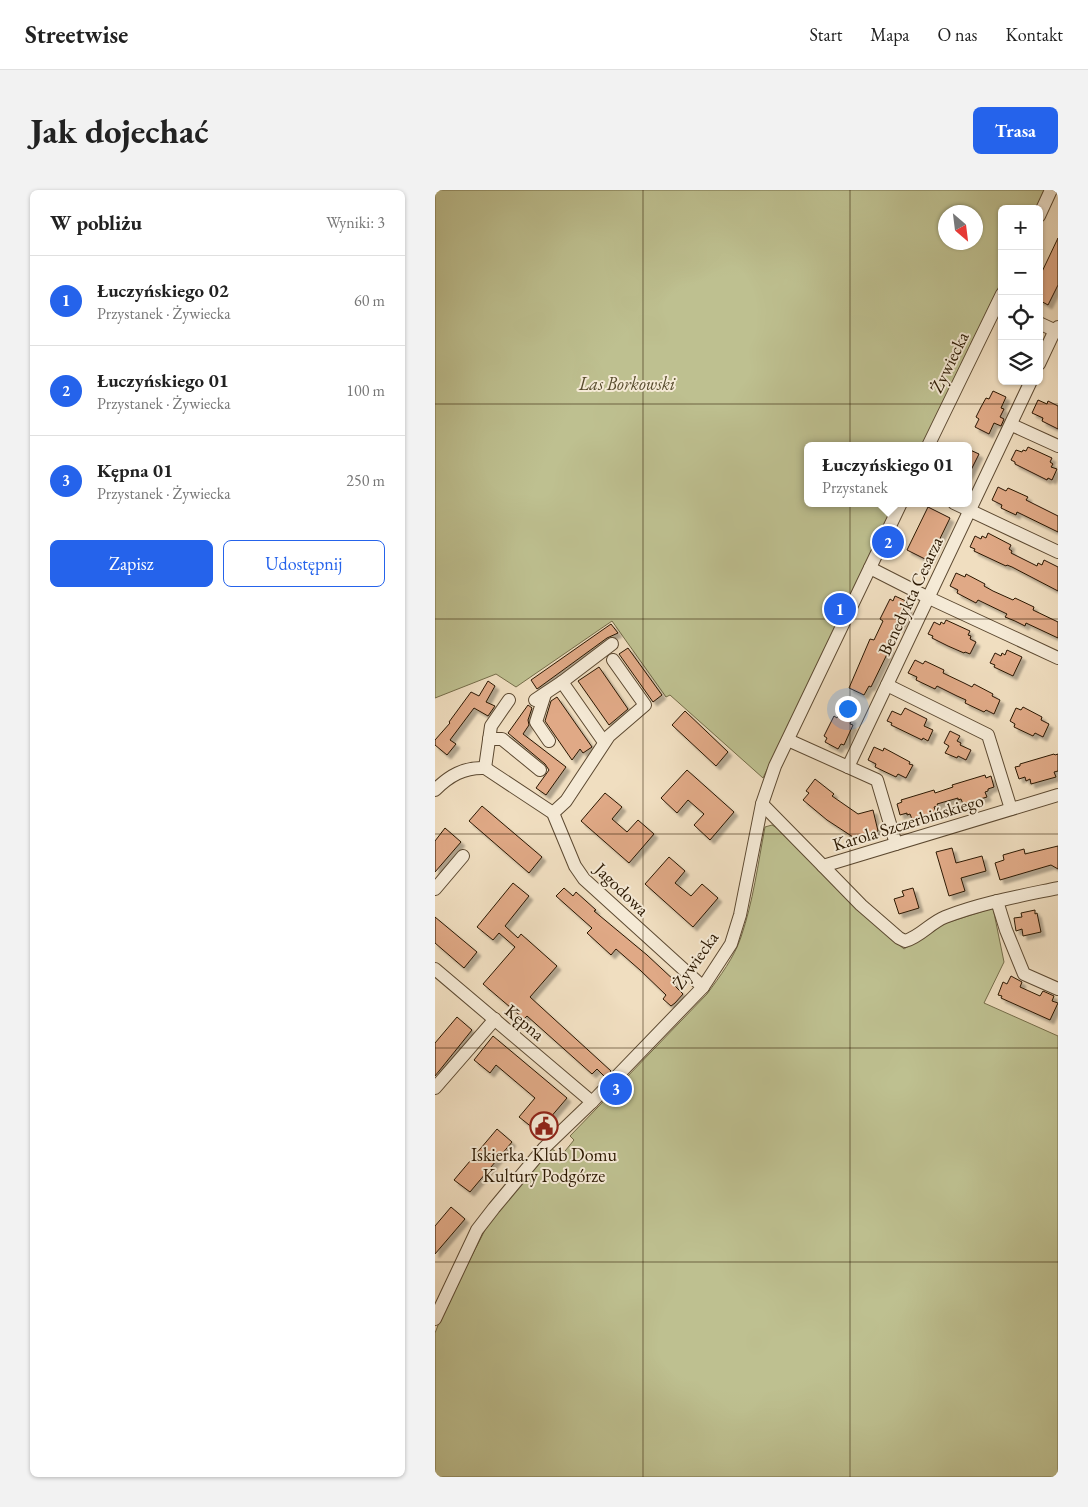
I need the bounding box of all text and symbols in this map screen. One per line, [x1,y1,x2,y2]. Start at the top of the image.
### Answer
text: Streetwise [25,19,128,50]
text: Start [809,23,842,46]
text: Mapa [870,23,910,46]
text: O nas [938,23,977,46]
text: Kontakt [1005,23,1063,46]
button: Trasa [973,107,1058,154]
text: Jak dojechać [30,108,209,153]
north arrow [938,205,983,250]
map controls [998,205,1043,385]
button: + [998,205,1043,250]
text: W pobliżu [50,209,142,236]
text: Wyniki: 3 [326,212,385,233]
button: − [998,250,1043,295]
text: Łuczyńskiego 02 [97,278,229,303]
text: 1 [62,290,70,311]
text: 60 m [354,290,385,311]
button: locate [998,295,1043,340]
text: Przystanek · Żywiecka [97,303,231,324]
street label: Żywiecka [924,327,974,396]
button: layers [998,340,1043,385]
text: Łuczyńskiego 01 [97,368,229,393]
park label: Las Borkowski [578,372,676,395]
text: 2 [62,380,70,401]
text: 100 m [346,380,385,401]
text: Przystanek · Żywiecka [97,393,231,414]
popup [804,442,972,507]
text: Łuczyńskiego 01 [822,452,954,477]
text: Kępna 01 [97,458,173,483]
text: 3 [62,470,70,491]
text: 250 m [346,470,385,491]
text: Przystanek [822,477,888,498]
text: Przystanek · Żywiecka [97,483,231,504]
pin: 2 [872,523,904,561]
street label: Benedykta Cesarza [872,532,948,659]
button: Zapisz [50,540,213,587]
button: Udostępnij [223,540,385,587]
pin: 1 [824,590,856,628]
your location [835,696,861,722]
street label: Karola Szczerbińskiego [830,788,986,856]
street label: Jagodowa [588,856,655,921]
street label: Żywiecka [667,926,724,993]
street label: Kępna [500,999,550,1046]
pin: 3 [600,1070,632,1108]
public building icon: Iskierka. Klub Domu Kultury Podgórze [529,1111,559,1141]
place label: Iskierka. Klub Domu Kultury Podgórze [471,1143,618,1187]

